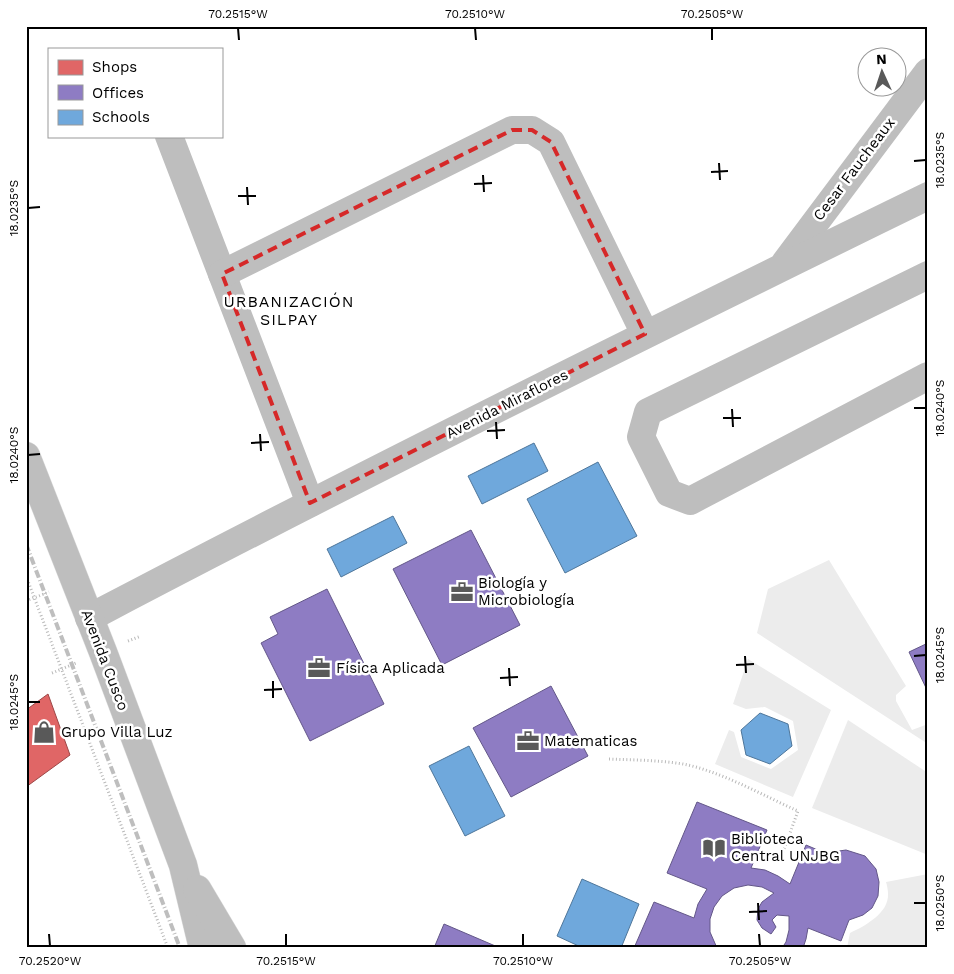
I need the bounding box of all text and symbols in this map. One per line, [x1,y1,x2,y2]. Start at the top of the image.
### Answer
text: 70.2515°W [208,7,268,21]
text: 70.2510°W [445,7,505,21]
text: 70.2505°W [681,7,744,21]
legend [48,48,222,138]
north arrow [856,48,906,98]
text: N [876,51,887,67]
text: Shops [92,58,137,76]
text: Offices [92,84,144,102]
text: Schools [92,108,150,126]
street label: Cesar Faucheaux [809,114,899,224]
text: 18.0235°S [933,132,947,188]
text: 18.0235°S [7,180,21,236]
district label: URBANIZACIÓN SILPAY [223,292,355,329]
street label: Avenida Miraflores [443,365,571,443]
text: 18.0240°S [933,379,947,437]
text: 18.0240°S [7,426,21,484]
place label: Biología y Microbiología [478,574,575,609]
office icon: Biología y Microbiología [449,579,475,605]
street label: Avenida Cusco [77,607,133,713]
text: 18.0245°S [933,627,947,683]
office icon: Física Aplicada [306,655,332,681]
place label: Física Aplicada [336,659,445,677]
text: 18.0245°S [7,674,21,730]
shop icon: Grupo Villa Luz [31,719,57,745]
place label: Grupo Villa Luz [61,723,172,741]
office icon: Matematicas [515,728,541,754]
place label: Matematicas [544,732,638,750]
place label: Biblioteca Central UNJBG [731,830,840,865]
library icon: Biblioteca Central UNJBG [701,835,727,861]
text: 18.0250°S [933,874,947,932]
text: 70.2520°W [19,954,82,968]
text: 70.2515°W [256,954,316,968]
text: 70.2510°W [493,954,553,968]
text: 70.2505°W [729,954,792,968]

